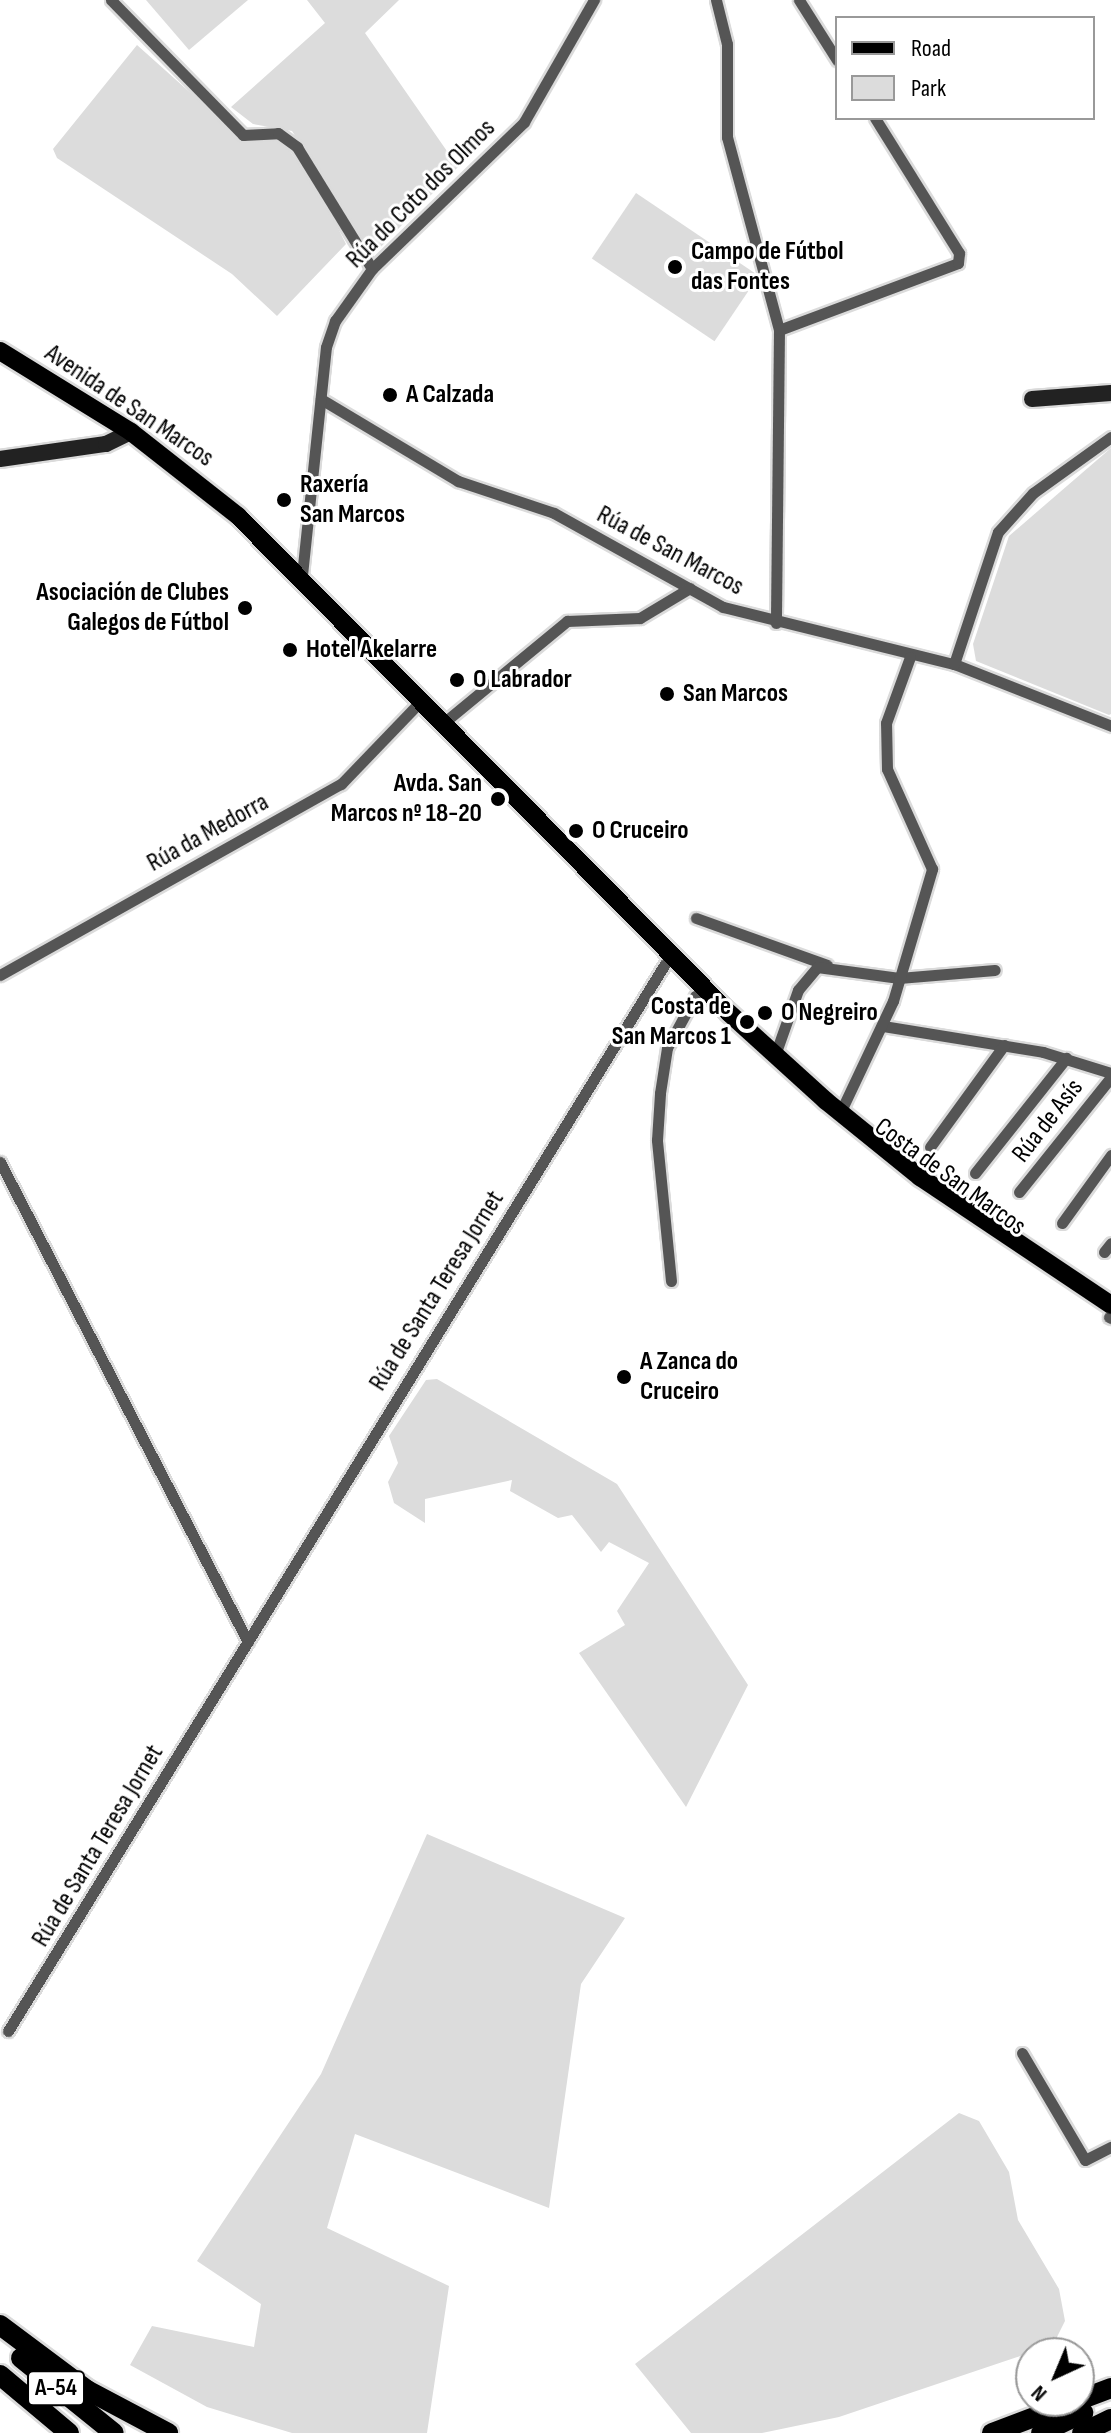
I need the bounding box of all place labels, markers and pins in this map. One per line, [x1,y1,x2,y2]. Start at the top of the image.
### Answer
place label: Campo de Fútbol das Fontes [691,236,844,298]
marker: Campo de Fútbol das Fontes [666,258,684,276]
place label: A Calzada [406,379,494,411]
marker: A Calzada [381,386,399,404]
place label: Raxería San Marcos [300,469,405,530]
marker: Raxería San Marcos [275,491,293,509]
place label: Asociación de Clubes Galegos de Fútbol [36,577,229,638]
marker: Asociación de Clubes Galegos de Fútbol [236,599,254,617]
place label: Hotel Akelarre [306,634,437,666]
marker: Hotel Akelarre [281,641,299,659]
place label: O Labrador [473,664,572,696]
marker: O Labrador [448,671,466,689]
place label: San Marcos [683,678,788,710]
marker: San Marcos [658,685,676,703]
place label: Avda. San Marcos nº 18-20 [331,768,482,830]
marker: Avda. San Marcos nº 18-20 [489,790,507,808]
place label: O Cruceiro [592,815,689,847]
marker: O Cruceiro [567,822,585,840]
place label: Costa de San Marcos 1 [612,991,731,1052]
place label: O Negreiro [781,997,878,1029]
marker: O Negreiro [756,1004,774,1022]
marker: Costa de San Marcos 1 [738,1013,756,1031]
place label: A Zanca do Cruceiro [640,1346,738,1408]
marker: A Zanca do Cruceiro [615,1368,633,1386]

